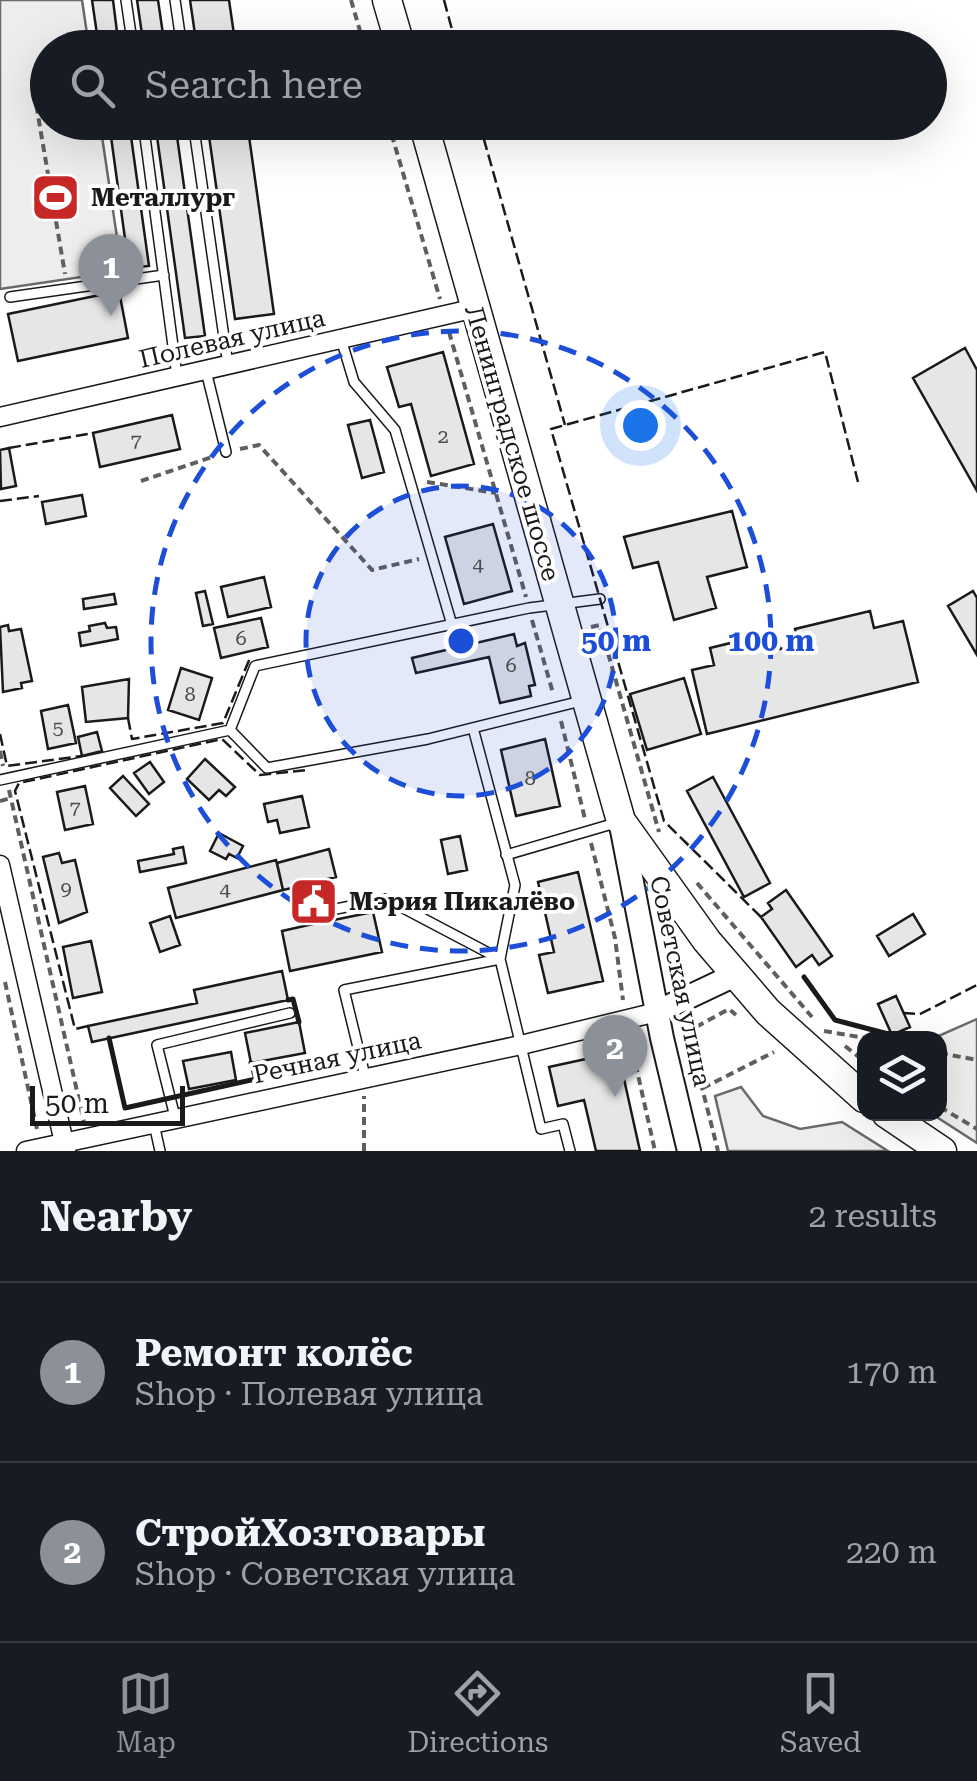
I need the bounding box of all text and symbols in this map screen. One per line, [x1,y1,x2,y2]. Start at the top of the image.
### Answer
search box [30,30,947,140]
icon: search [65,58,120,113]
text: Search here [145,63,363,107]
sports icon: Металлург [30,171,82,223]
place label: Металлург [91,183,235,212]
pin: 1 [78,234,144,316]
street label: Ленинградское шоссе [459,302,566,584]
street label: Полевая улица [136,303,328,374]
your location [615,400,666,451]
house number: 2 [437,424,449,448]
house number: 7 [130,429,142,453]
house number: 4 [472,552,484,576]
centre of rings [443,623,479,659]
text: 50 m [581,623,651,658]
text: 100 m [728,623,815,658]
house number: 6 [235,626,247,650]
house number: 6 [505,653,517,677]
house number: 8 [184,682,196,706]
house number: 5 [52,715,64,739]
house number: 8 [524,766,536,790]
house number: 7 [69,796,81,820]
street label: Советская улица [644,873,717,1090]
public building icon: Мэрия Пикалёво [288,875,340,927]
house number: 9 [60,876,72,900]
house number: 4 [219,877,231,901]
place label: Мэрия Пикалёво [349,887,575,916]
pin: 2 [582,1014,648,1097]
street label: Речная улица [250,1025,424,1089]
map controls [857,1031,947,1121]
button: layers [857,1031,947,1121]
scale bar [30,1081,185,1126]
text: 50 m [45,1087,109,1120]
text: Nearby [40,1192,192,1241]
text: 2 results [809,1197,937,1235]
text: Ремонт колёс [135,1331,413,1375]
text: 1 [64,1353,81,1391]
text: 170 m [846,1353,937,1391]
text: Shop · Полевая улица [135,1375,483,1413]
text: СтройХозтовары [135,1511,486,1555]
text: 2 [64,1533,81,1571]
text: 220 m [846,1533,937,1571]
text: Shop · Советская улица [135,1555,515,1593]
tab: Map [116,1666,176,1759]
tab: Directions [407,1666,548,1759]
tab: Saved [780,1666,861,1759]

